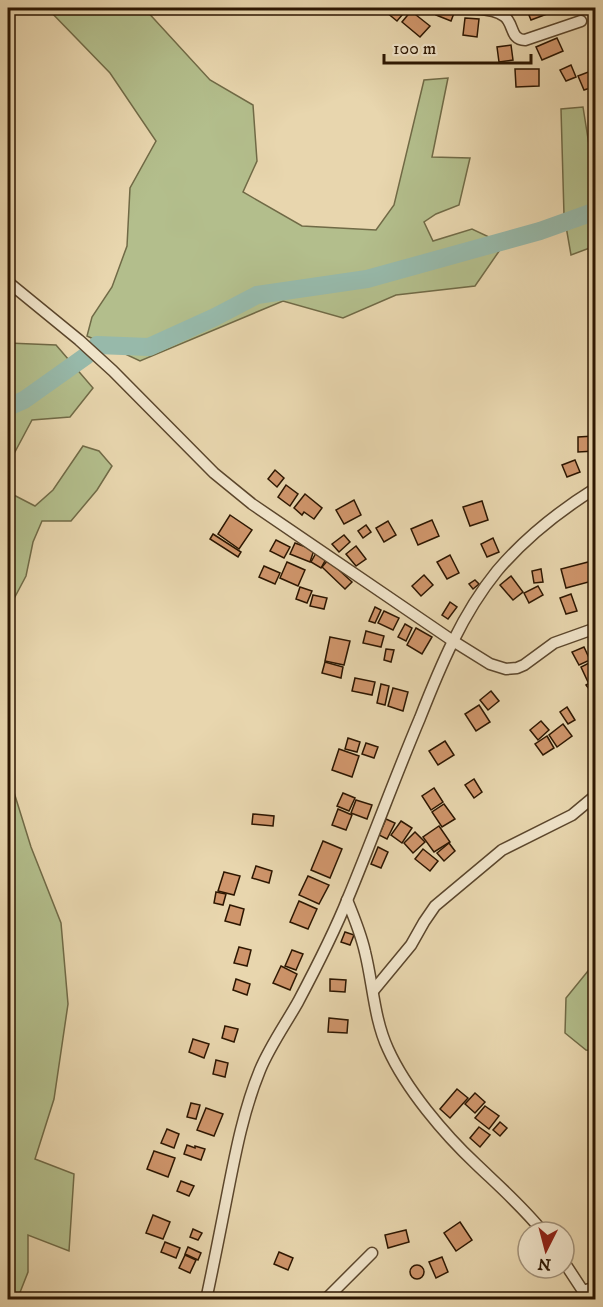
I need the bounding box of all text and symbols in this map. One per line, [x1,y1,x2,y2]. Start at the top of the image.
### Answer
scale bar [384,27,531,65]
text: 100 m [393,38,436,60]
north arrow [516,1220,576,1280]
text: N [537,1253,552,1275]

